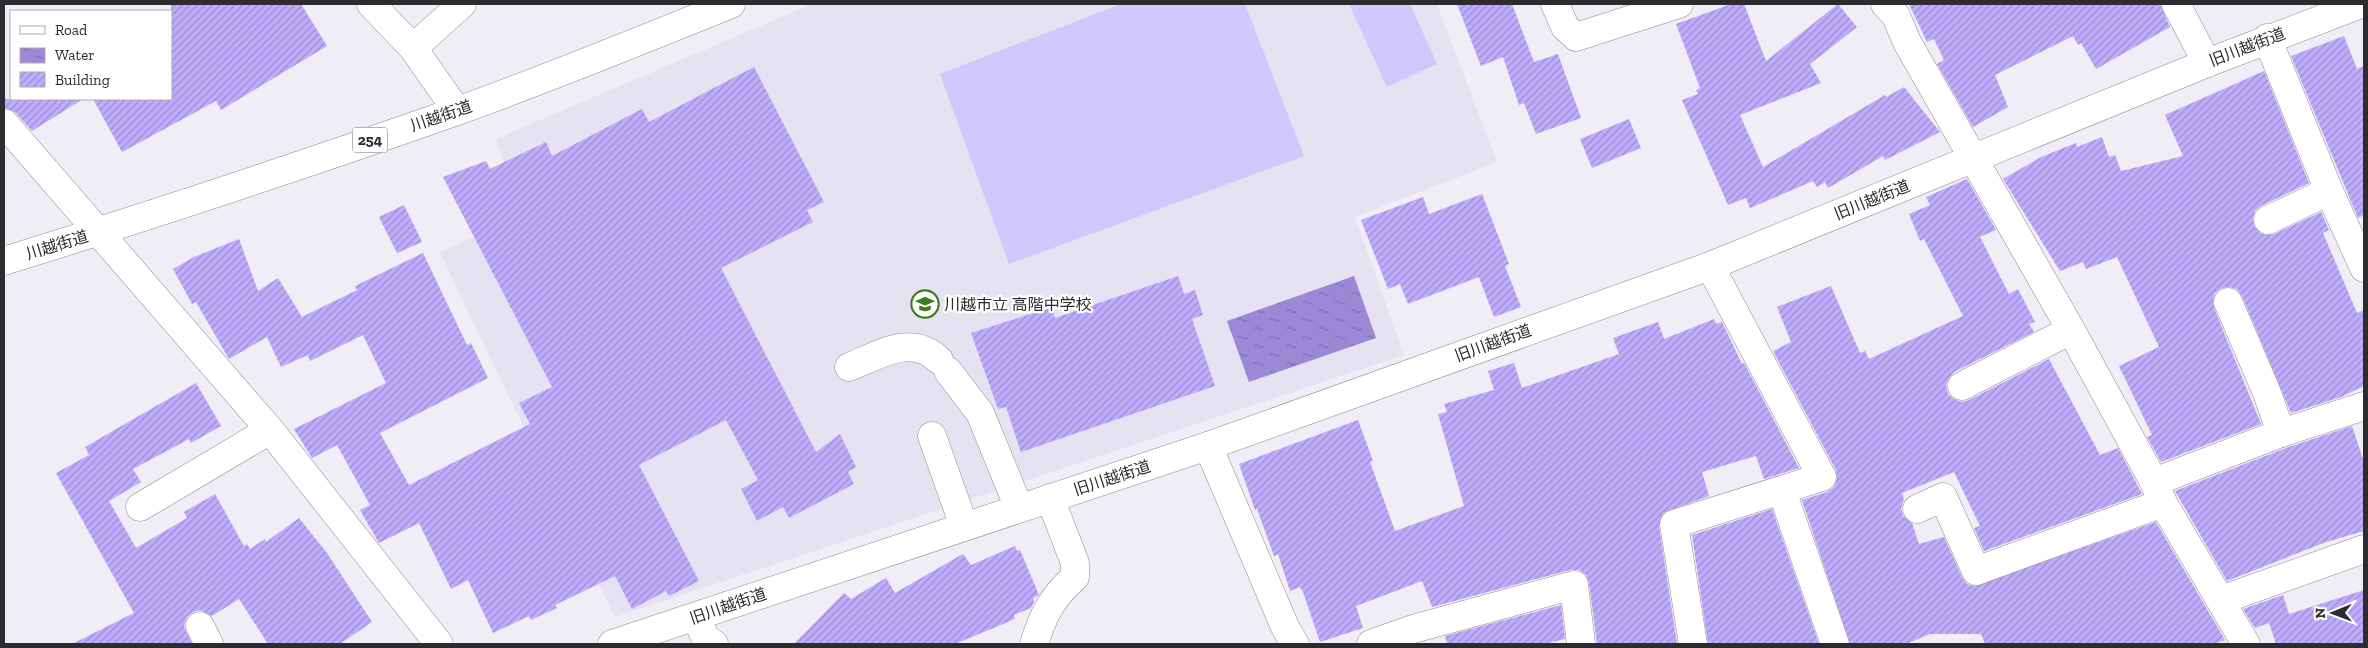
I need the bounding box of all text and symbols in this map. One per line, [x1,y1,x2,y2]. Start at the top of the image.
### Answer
legend [10,10,172,100]
text: Road [55,21,88,39]
street label: 旧川越街道 [2206,24,2288,70]
text: Water [55,46,95,64]
text: Building [55,71,110,89]
street label: 川越街道 [408,97,474,135]
road number: 254 [352,128,388,152]
street label: 旧川越街道 [1831,176,1913,224]
street label: 川越街道 [24,227,90,263]
school or university icon: 川越市立 高階中学校 [910,289,940,319]
place label: 川越市立 高階中学校 [944,295,1092,314]
street label: 旧川越街道 [1452,320,1534,366]
street label: 旧川越街道 [1071,457,1153,499]
street label: 旧川越街道 [687,584,769,628]
north arrow [2308,588,2358,638]
text: N [2312,607,2329,619]

